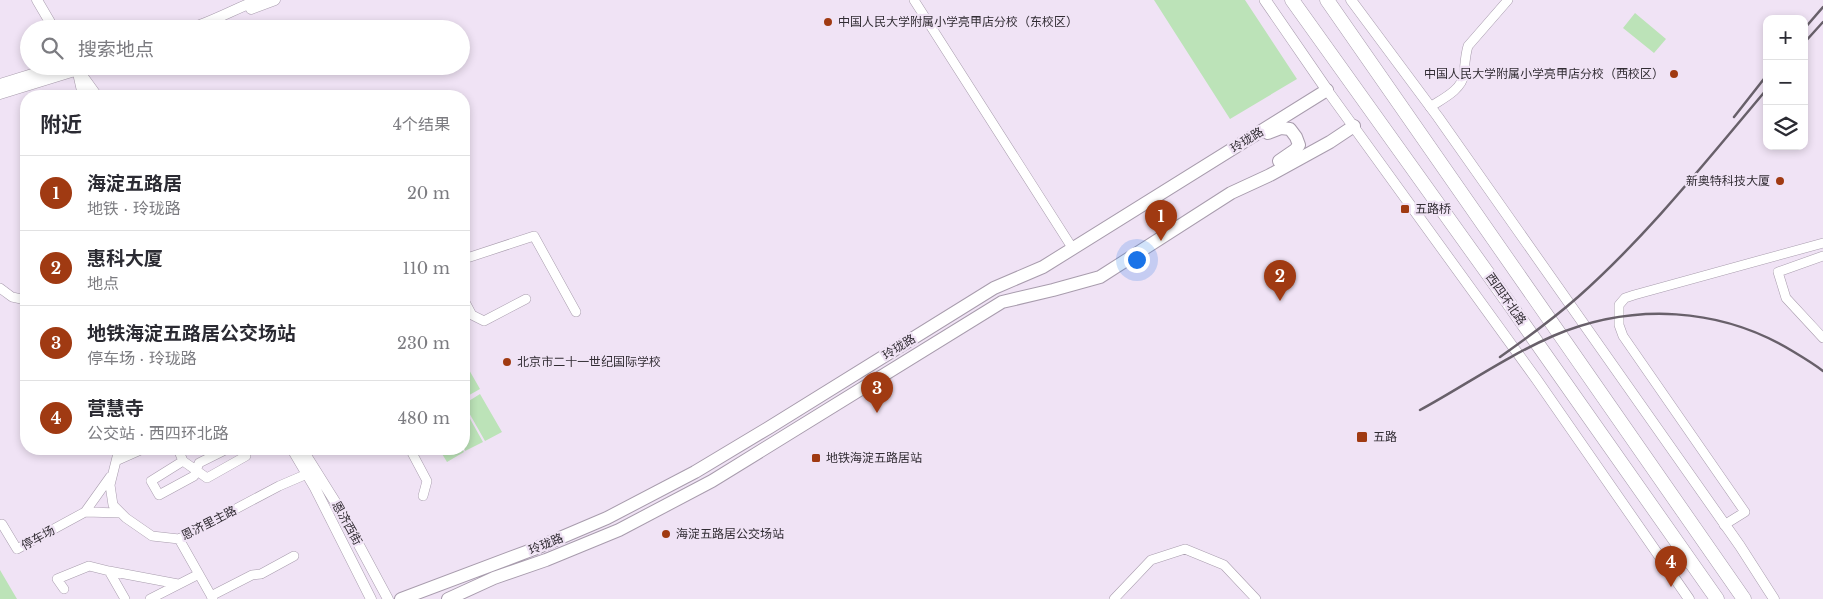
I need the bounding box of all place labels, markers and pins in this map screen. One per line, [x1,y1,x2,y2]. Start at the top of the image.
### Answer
place label: 中国人民大学附属小学亮甲店分校（东校区） [838,14,1078,29]
marker: 中国人民大学附属小学亮甲店分校（东校区） [822,16,834,28]
place label: 中国人民大学附属小学亮甲店分校（西校区） [1424,66,1664,81]
marker: 中国人民大学附属小学亮甲店分校（西校区） [1668,68,1680,80]
place label: 新奥特科技大厦 [1686,173,1770,188]
marker: 新奥特科技大厦 [1774,175,1786,187]
pin: 1 [1145,200,1177,241]
place label: 五路桥 [1415,201,1451,216]
marker: 五路桥 [1399,203,1411,215]
pin: 2 [1264,260,1296,301]
place label: 北京市二十一世纪国际学校 [517,354,661,369]
marker: 北京市二十一世纪国际学校 [501,356,513,368]
pin: 3 [861,372,893,413]
place label: 五路 [1373,429,1397,444]
marker: 五路 [1355,430,1369,444]
place label: 地铁海淀五路居站 [826,450,922,465]
marker: 地铁海淀五路居站 [810,452,822,464]
place label: 海淀五路居公交场站 [676,526,784,541]
marker: 海淀五路居公交场站 [660,528,672,540]
pin: 4 [1655,546,1687,587]

